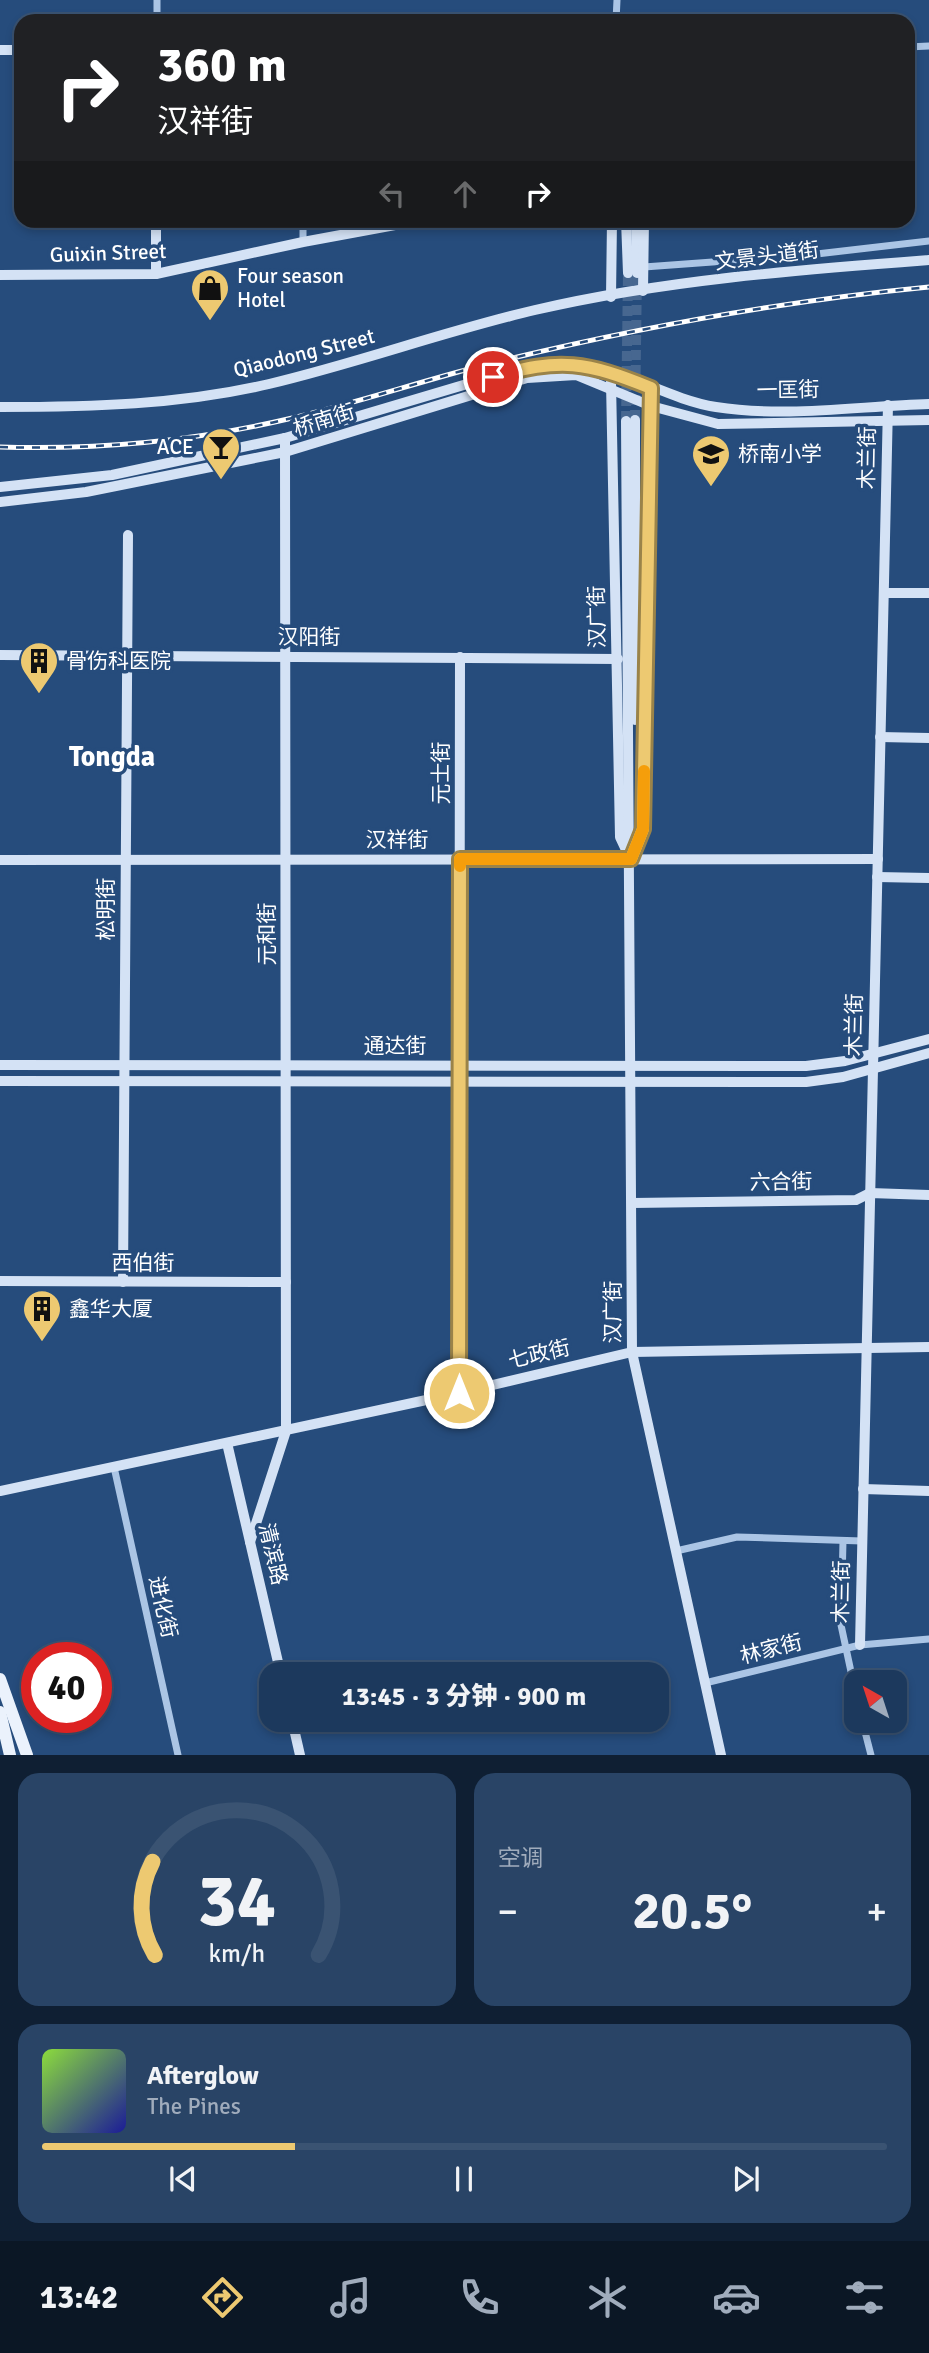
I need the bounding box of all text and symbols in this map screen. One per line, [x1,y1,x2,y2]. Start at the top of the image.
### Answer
text: 360 m [157,35,287,95]
icon: right [42,42,133,133]
text: 汉祥街 [157,102,253,141]
icon: left [373,175,411,213]
icon: ahead [446,175,484,213]
icon: right [519,175,557,213]
street label: 文景头道街 [713,237,821,275]
street label: Guixin Street [49,238,167,268]
place label: Four season Hotel [237,263,344,313]
shop icon: Four season Hotel [189,267,231,322]
street label: Qiaodong Street [231,323,377,383]
pin [463,347,523,407]
icon: arrive [474,358,512,396]
street label: 一匡街 [756,376,820,404]
street label: 桥南街 [290,398,358,442]
bar icon: ACE [200,426,242,481]
street label: 木兰街 [853,426,881,490]
school or university icon: 桥南小学 [690,433,732,488]
place label: ACE [157,434,194,460]
place label: 桥南小学 [738,441,822,467]
street label: 汉广街 [583,585,611,649]
street label: 汉阳街 [278,624,341,650]
building icon: 骨伤科医院 [18,640,60,695]
place label: 骨伤科医院 [66,648,171,674]
district label: Tongda [69,740,155,774]
street label: 元士街 [428,742,454,805]
street label: 汉祥街 [366,827,429,853]
street label: 松明街 [93,878,119,941]
street label: 元和街 [254,903,280,966]
street label: 木兰街 [840,993,868,1057]
street label: 通达街 [364,1033,427,1059]
street label: 六合街 [749,1168,813,1196]
street label: 西伯街 [112,1250,175,1276]
street label: 汉广街 [600,1281,626,1344]
building icon: 鑫华大厦 [21,1288,63,1343]
place label: 鑫华大厦 [69,1296,153,1322]
street label: 七政街 [505,1334,573,1374]
position arrow [422,1356,496,1430]
street label: 清滨路 [253,1520,293,1588]
street label: 木兰街 [827,1560,855,1624]
street label: 进化街 [143,1573,183,1641]
street label: 林家街 [737,1629,805,1669]
speed limit sign: 40 [21,1642,112,1733]
north arrow [844,1670,906,1732]
map controls [844,1670,907,1733]
text: 13:45 · 3 分钟 · 900 m [342,1681,586,1713]
text: 空调 [498,1844,544,1873]
text: 34 [197,1858,276,1947]
text: 20.5° [632,1879,752,1943]
text: − [498,1888,518,1935]
text: + [866,1888,887,1935]
text: km/h [208,1938,265,1969]
text: Afterglow [147,2060,259,2092]
text: The Pines [147,2092,241,2121]
icon: previous [164,2160,202,2198]
icon: pause [445,2160,483,2198]
icon: next [727,2160,765,2198]
icon: directions [198,2273,247,2322]
icon: music [326,2273,375,2322]
icon: phone [455,2273,504,2322]
icon: climate [583,2273,632,2322]
icon: car [712,2273,761,2322]
icon: filters [840,2273,889,2322]
text: 13:42 [40,2278,118,2317]

